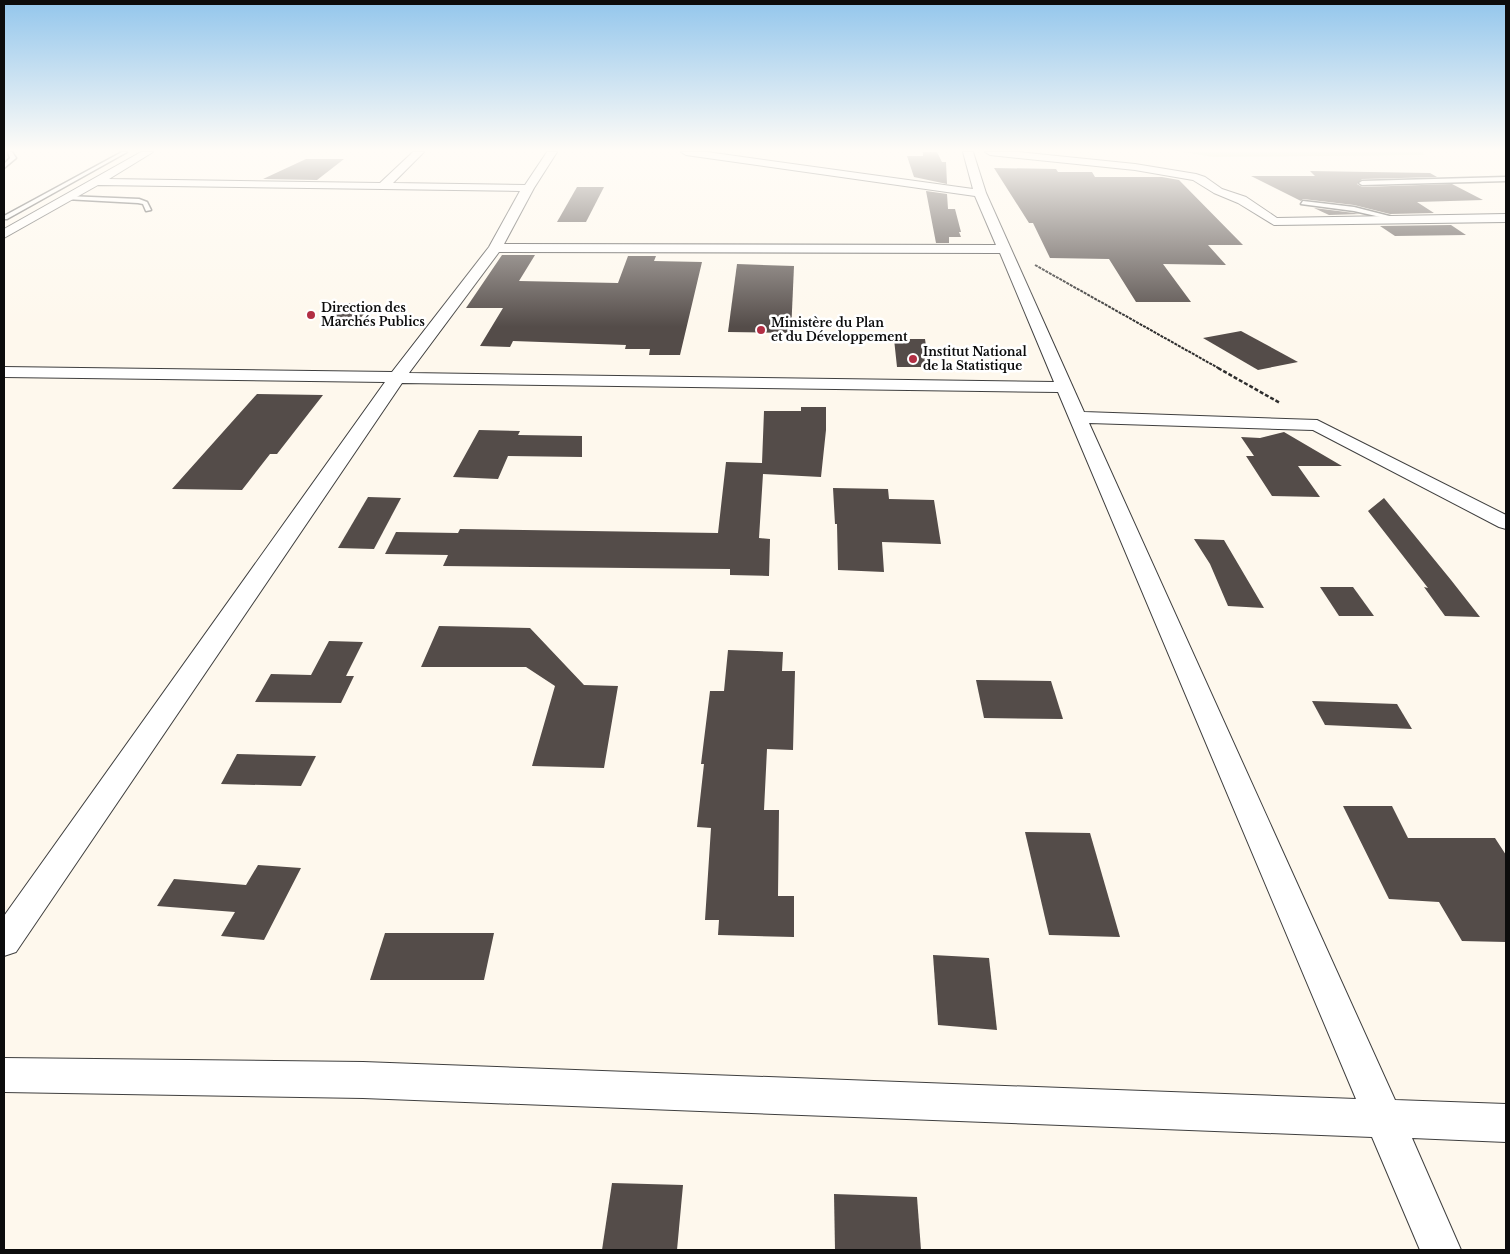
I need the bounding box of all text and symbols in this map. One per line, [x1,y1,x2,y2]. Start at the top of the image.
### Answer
place label: Direction des Marchés Publics [321,300,425,329]
marker: Direction des Marchés Publics [305,309,317,321]
place label: Ministère du Plan et du Développement [771,315,908,344]
marker: Ministère du Plan et du Développement [755,324,767,336]
place label: Institut National de la Statistique [923,344,1027,373]
marker: Institut National de la Statistique [907,353,919,365]

